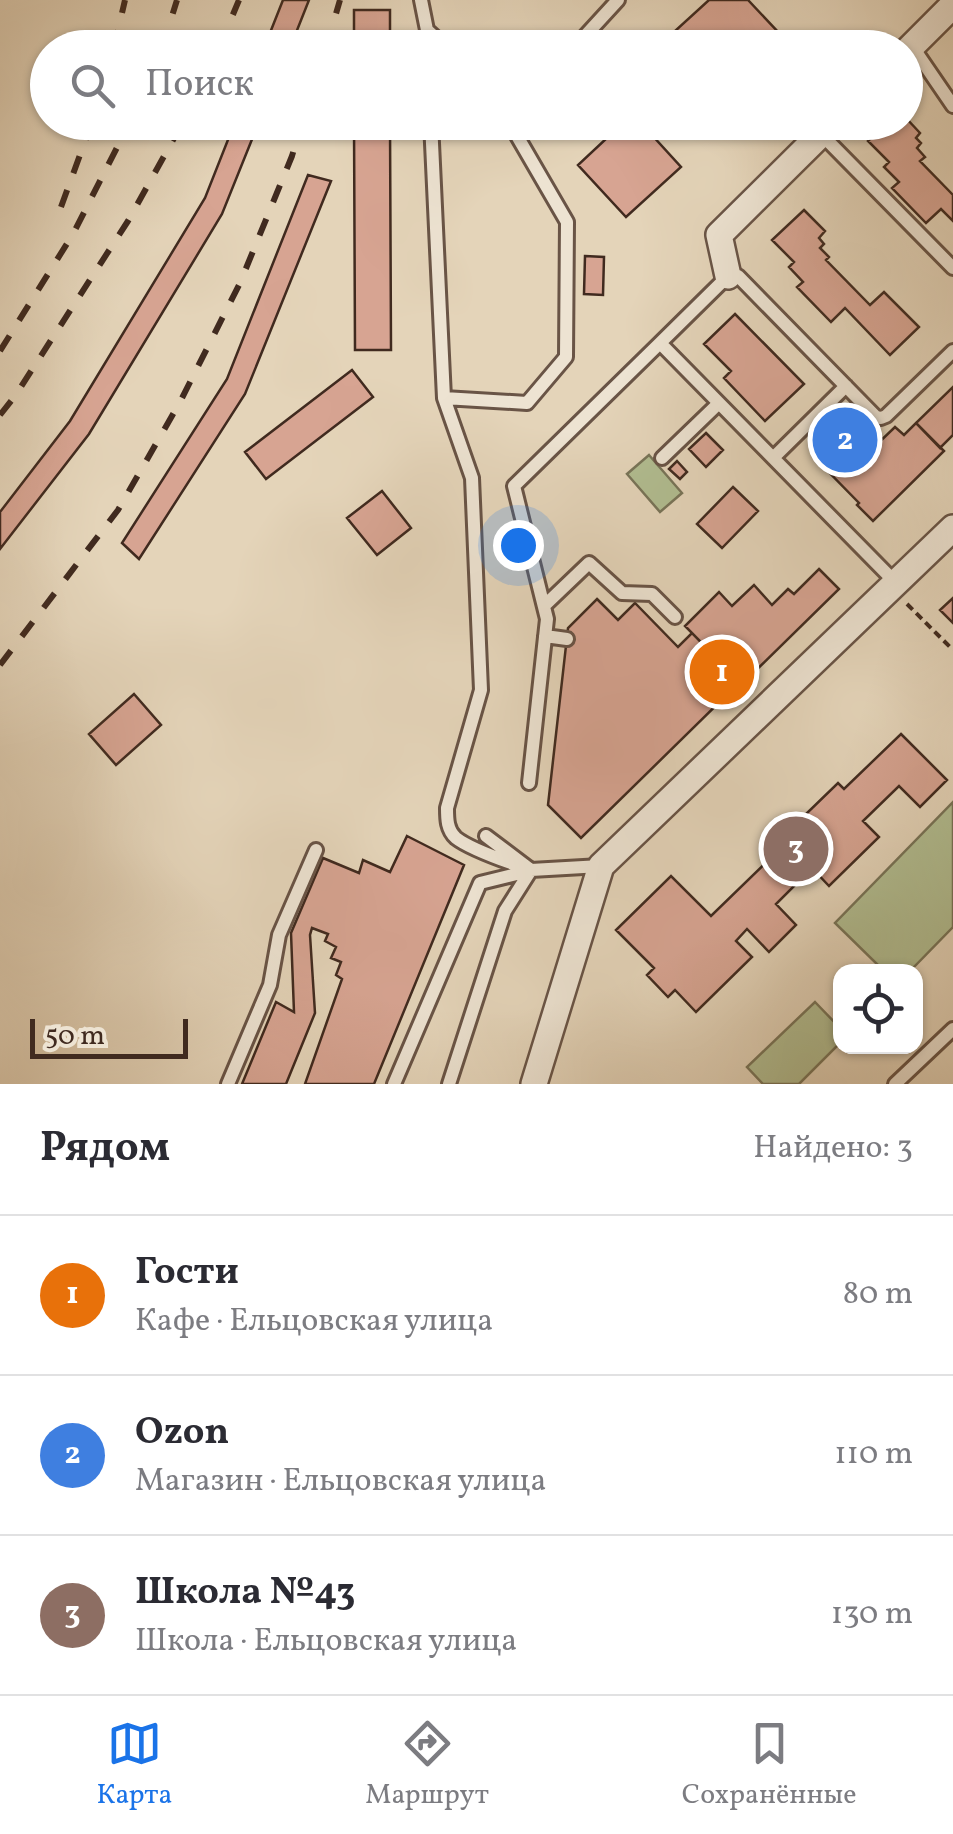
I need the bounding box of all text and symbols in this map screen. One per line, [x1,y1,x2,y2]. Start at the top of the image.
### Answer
search box [30,30,923,140]
icon: search [65,58,120,113]
text: Поиск [145,59,254,112]
pin: 2 [812,402,878,478]
your location [493,520,544,571]
pin: 1 [690,634,754,710]
pin: 3 [764,812,828,886]
map controls [833,964,923,1054]
button: locate [833,964,923,1054]
scale bar [30,1014,188,1058]
text: 50 m [45,1017,105,1056]
text: Рядом [40,1120,170,1179]
text: Найдено: 3 [753,1127,913,1171]
text: Гости [135,1247,239,1300]
text: 1 [66,1273,79,1317]
text: 80 m [843,1273,913,1317]
text: Кафе · Ельцовская улица [135,1300,493,1344]
text: Ozon [135,1407,229,1460]
text: 2 [64,1433,81,1477]
text: 110 m [834,1433,913,1477]
text: Магазин · Ельцовская улица [135,1460,546,1504]
text: Школа №43 [135,1567,355,1620]
text: 3 [64,1593,81,1637]
text: 130 m [831,1593,913,1637]
text: Школа · Ельцовская улица [135,1620,517,1664]
tab: Карта [96,1716,172,1815]
tab: Маршрут [365,1716,489,1815]
tab: Сохранённые [682,1716,857,1815]

